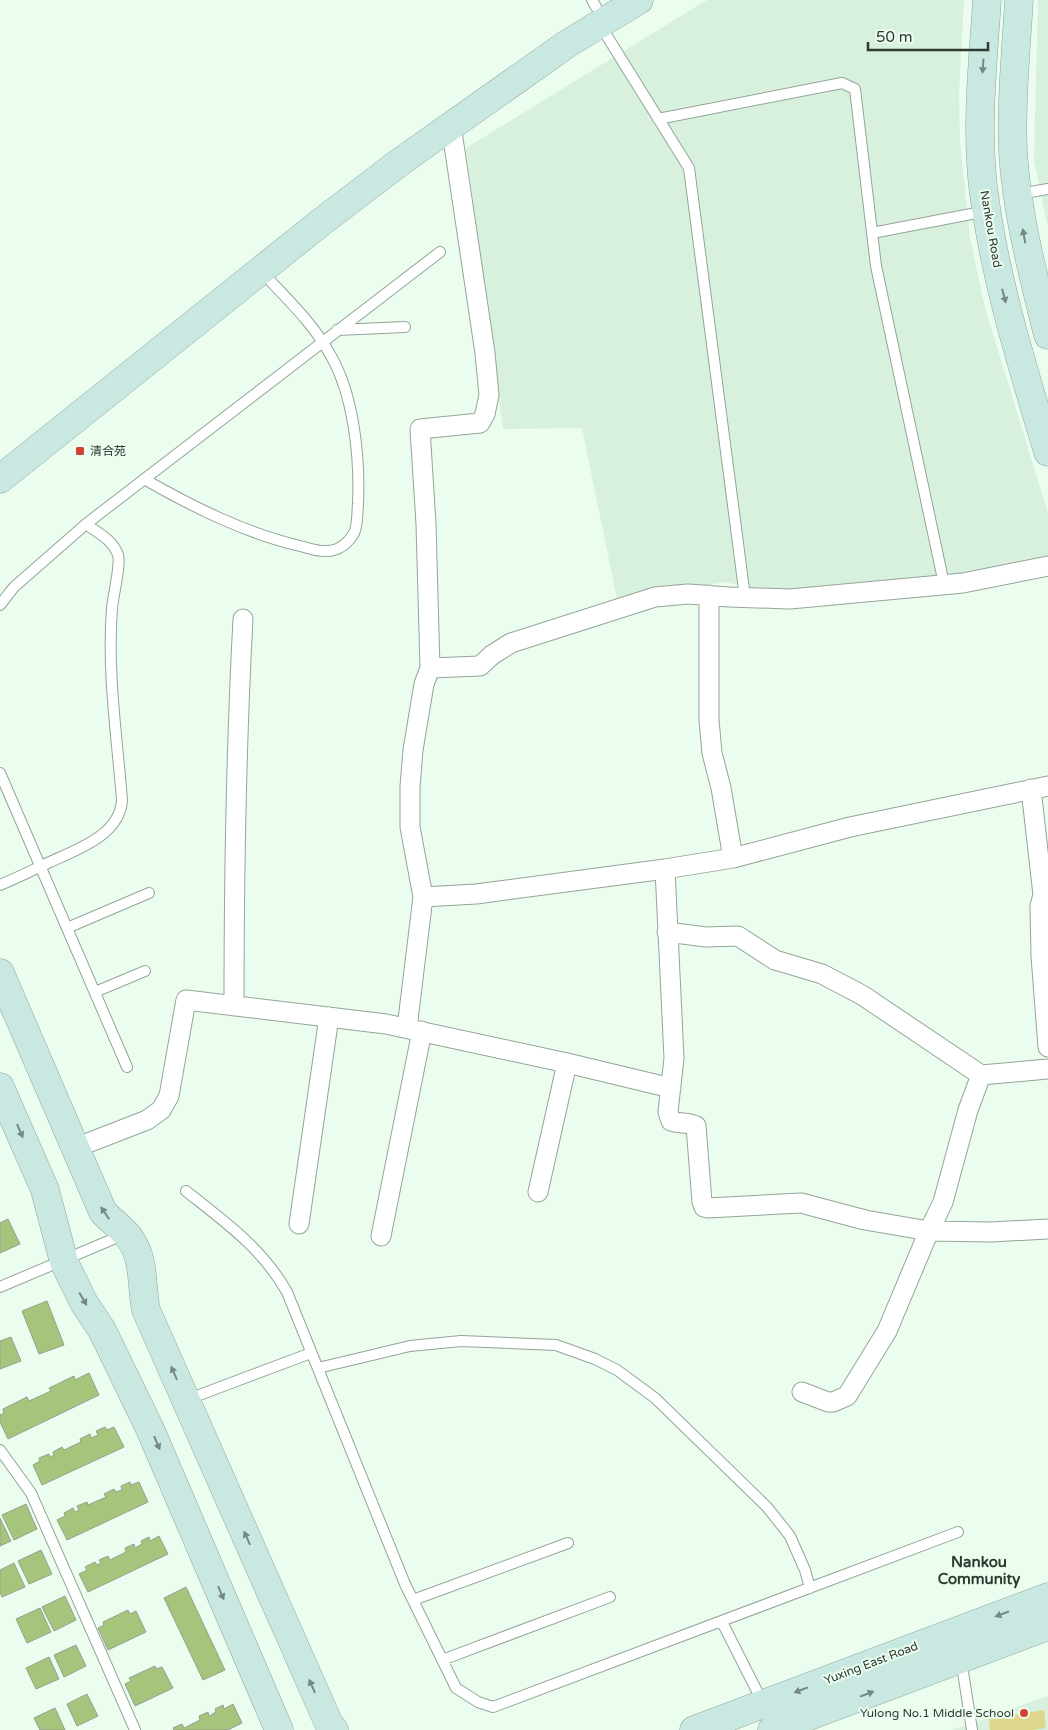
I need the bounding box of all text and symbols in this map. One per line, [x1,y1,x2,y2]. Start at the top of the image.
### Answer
scale bar [868,20,988,52]
text: 50 m [876,28,913,46]
one-way arrow [978,58,986,74]
street label: Nankou Road [977,189,1005,269]
one-way arrow [1019,228,1027,244]
one-way arrow [1001,289,1009,304]
place label: 清合苑 [90,444,126,458]
marker: 清合苑 [74,445,86,457]
one-way arrow [16,1124,24,1138]
one-way arrow [100,1206,110,1219]
one-way arrow [78,1293,87,1306]
one-way arrow [170,1366,178,1380]
one-way arrow [153,1436,161,1451]
one-way arrow [242,1531,250,1545]
district label: Nankou Community [938,1553,1020,1589]
one-way arrow [217,1586,225,1600]
one-way arrow [995,1611,1010,1618]
street label: Yuxing East Road [822,1639,920,1687]
one-way arrow [308,1679,316,1693]
one-way arrow [793,1686,808,1694]
one-way arrow [860,1690,875,1698]
place label: Yulong No.1 Middle School [860,1706,1014,1720]
marker: Yulong No.1 Middle School [1018,1707,1030,1719]

